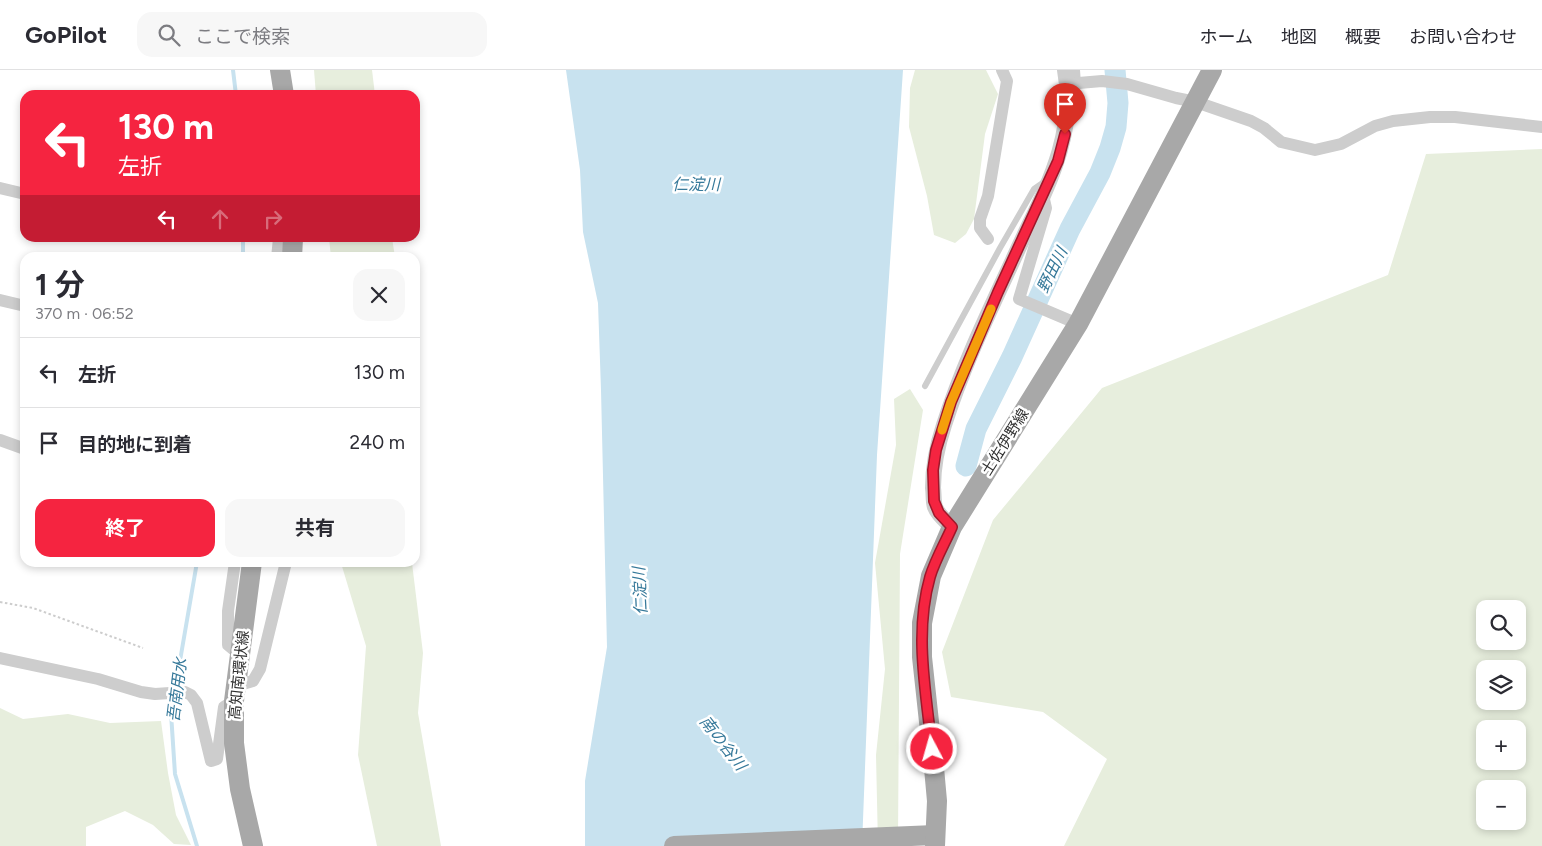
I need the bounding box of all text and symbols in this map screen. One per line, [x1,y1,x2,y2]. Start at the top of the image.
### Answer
search box [137,12,487,57]
text: GoPilot [25,20,107,49]
icon: search [155,21,183,49]
text: ここで検索 [195,25,290,48]
text: ホーム [1200,26,1253,48]
text: 地図 [1281,26,1317,48]
text: 概要 [1345,26,1381,48]
text: お問い合わせ [1409,26,1517,48]
pin [1044,83,1086,134]
icon: arrive [1051,90,1079,118]
text: 130 m [118,106,214,148]
icon: left [35,110,100,175]
text: 左折 [118,153,162,180]
water label: 仁淀川 [672,175,722,194]
icon: left [153,205,181,233]
icon: ahead [206,205,234,233]
icon: right [259,205,287,233]
water label: 野田川 [1033,242,1072,296]
text: 1 分 [35,266,85,303]
button: close [353,269,405,321]
text: 370 m · 06:52 [35,304,134,323]
icon: left [35,359,63,387]
text: 130 m [354,361,405,384]
text: 左折 [78,363,116,386]
street label: 土佐伊野線 [977,405,1033,479]
icon: arrive [35,429,63,457]
text: 240 m [350,431,405,454]
text: 目的地に到着 [78,433,192,456]
button: 終了 [35,499,215,557]
button: 共有 [225,499,405,557]
water label: 仁淀川 [629,565,651,615]
map controls [1476,600,1526,830]
button: search [1476,600,1526,650]
street label: 高知南環状線 [225,629,253,721]
water label: 吾南用水 [164,655,191,723]
button: layers [1476,660,1526,710]
water label: 南の谷川 [696,712,751,776]
button: + [1476,720,1526,770]
position arrow [905,722,957,774]
button: − [1476,780,1526,830]

